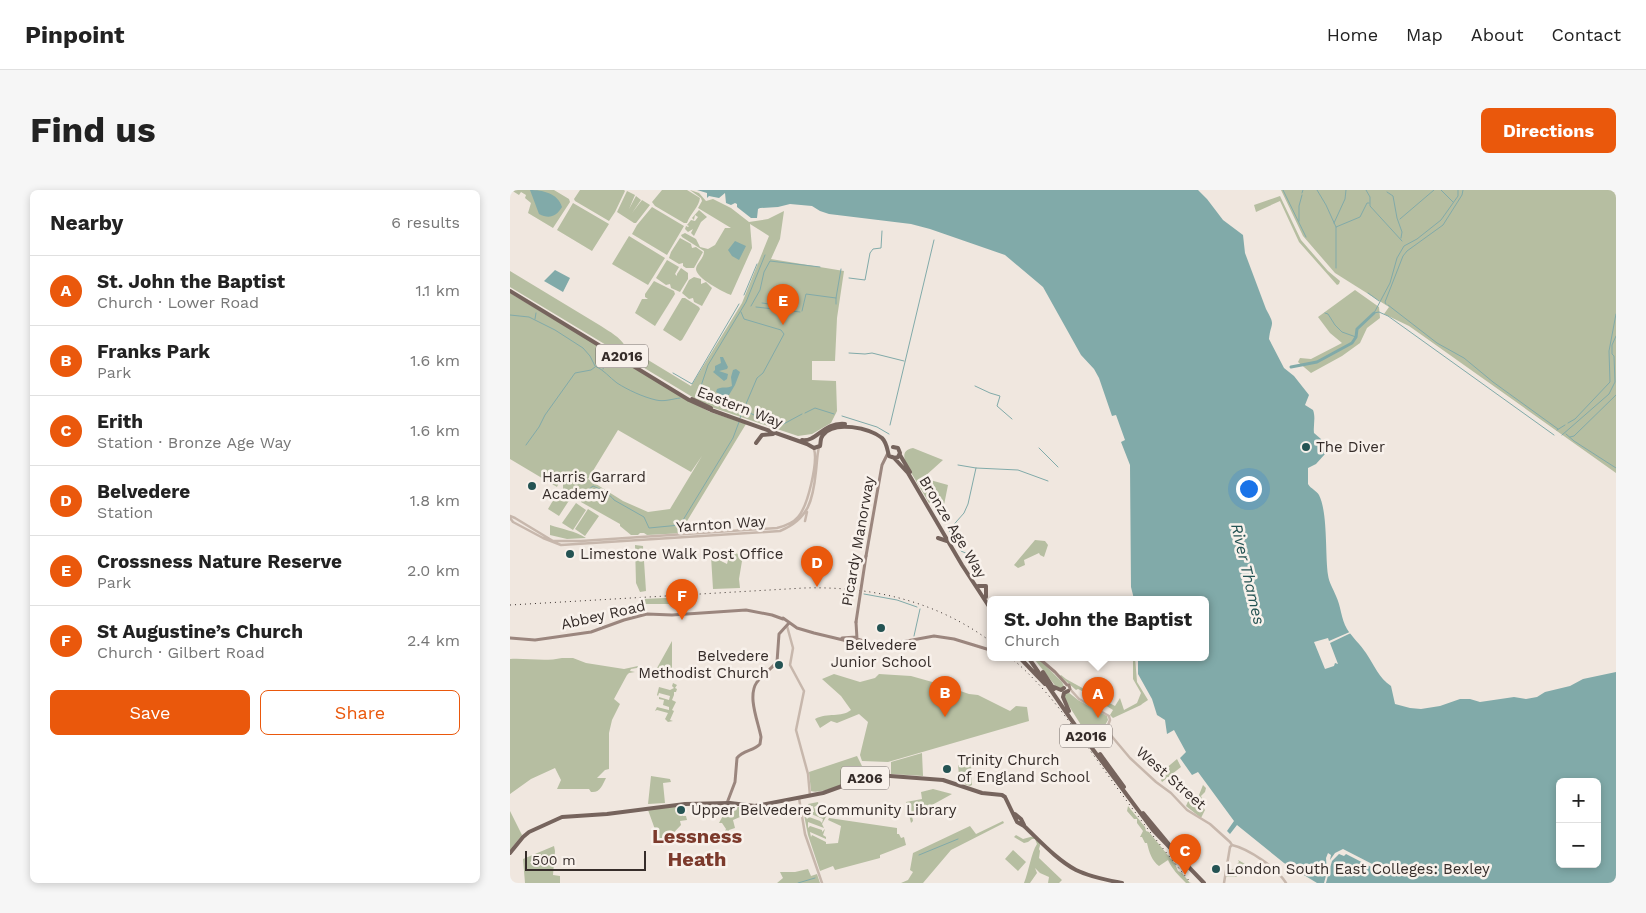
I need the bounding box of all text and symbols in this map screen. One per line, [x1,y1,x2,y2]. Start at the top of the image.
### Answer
text: Pinpoint [25,21,125,49]
text: Home [1327,24,1378,45]
text: Map [1406,24,1443,45]
text: About [1471,24,1523,45]
text: Contact [1551,24,1621,45]
button: Directions [1481,108,1616,153]
text: Find us [30,109,156,151]
text: Nearby [50,210,123,235]
text: 6 results [391,213,460,232]
text: St. John the Baptist [97,270,285,293]
text: A [61,281,71,300]
text: 1.1 km [415,281,460,300]
pin: E [767,284,799,325]
text: Church · Lower Road [97,293,259,312]
text: Franks Park [97,340,210,363]
road number: A2016 [596,344,648,368]
text: B [61,351,71,370]
text: 1.6 km [410,351,460,370]
text: Park [97,363,131,382]
street label: Eastern Way [694,382,786,432]
text: Erith [97,410,143,433]
text: C [61,421,71,440]
text: 1.6 km [410,421,460,440]
text: Station · Bronze Age Way [97,433,291,452]
place label: The Diver [1316,438,1385,456]
marker: The Diver [1300,441,1312,453]
place label: Harris Garrard Academy [542,468,646,503]
street label: Bronze Age Way [915,473,991,582]
street label: Picardy Manorway [838,474,878,607]
your location [1236,476,1262,502]
text: Belvedere [97,480,190,503]
marker: Harris Garrard Academy [526,480,538,492]
text: D [60,491,72,510]
text: 1.8 km [410,491,460,510]
text: Station [97,503,153,522]
street label: Yarnton Way [675,512,767,536]
water label: River Thames [1227,522,1269,626]
place label: Limestone Walk Post Office [580,545,783,563]
pin: D [801,546,833,587]
marker: Limestone Walk Post Office [564,548,576,560]
text: Crossness Nature Reserve [97,550,342,573]
text: E [61,561,71,580]
text: 2.0 km [407,561,460,580]
text: Park [97,573,131,592]
pin: F [666,579,698,620]
popup [987,596,1209,661]
street label: Abbey Road [559,597,647,633]
text: St. John the Baptist [1004,608,1192,631]
text: St Augustine’s Church [97,620,303,643]
marker: Belvedere Junior School [875,622,887,634]
text: F [61,631,71,650]
text: 2.4 km [407,631,460,650]
text: Church [1004,631,1060,650]
place label: Belvedere Junior School [831,636,932,671]
text: Church · Gilbert Road [97,643,265,662]
place label: Belvedere Methodist Church [638,647,769,682]
marker: Belvedere Methodist Church [773,659,785,671]
pin: B [929,676,961,717]
pin: A [1082,677,1114,718]
button: Save [50,690,250,735]
button: Share [260,690,460,735]
road number: A2016 [1060,724,1112,748]
street label: West Street [1132,743,1210,814]
place label: Trinity Church of England School [957,751,1090,786]
marker: Trinity Church of England School [941,763,953,775]
road number: A206 [841,766,889,790]
map controls [1556,778,1601,868]
button: + [1556,778,1601,823]
place label: Upper Belvedere Community Library [691,801,957,819]
marker: Upper Belvedere Community Library [675,804,687,816]
button: − [1556,823,1601,868]
district label: Lessness Heath [652,824,742,871]
pin: C [1169,834,1201,875]
scale bar [525,848,646,871]
text: 500 m [532,852,576,868]
place label: London South East Colleges: Bexley [1226,860,1490,878]
marker: London South East Colleges: Bexley [1210,863,1222,875]

